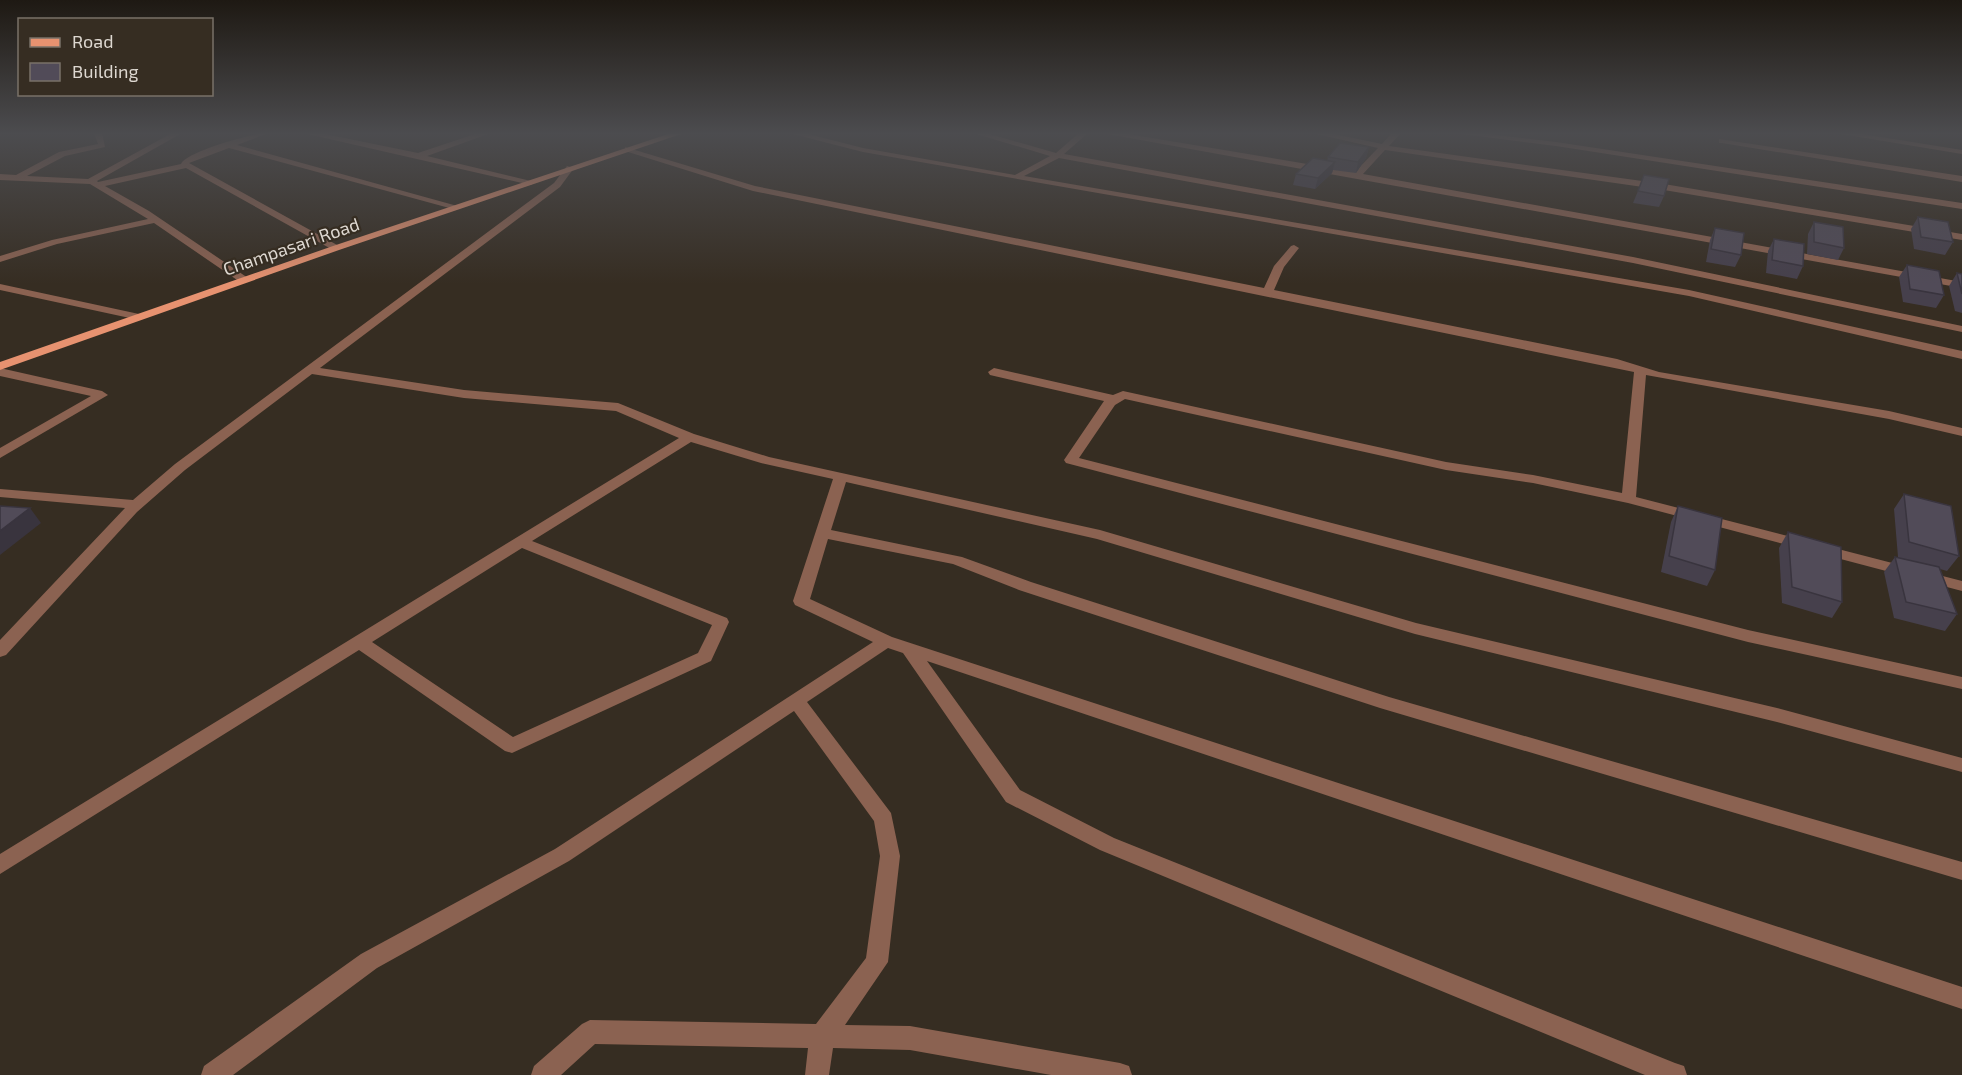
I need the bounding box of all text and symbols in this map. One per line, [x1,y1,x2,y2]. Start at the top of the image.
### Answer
legend [18,18,213,96]
text: Road [72,30,113,52]
text: Building [72,60,139,82]
street label: Champasari Road [220,212,362,280]

